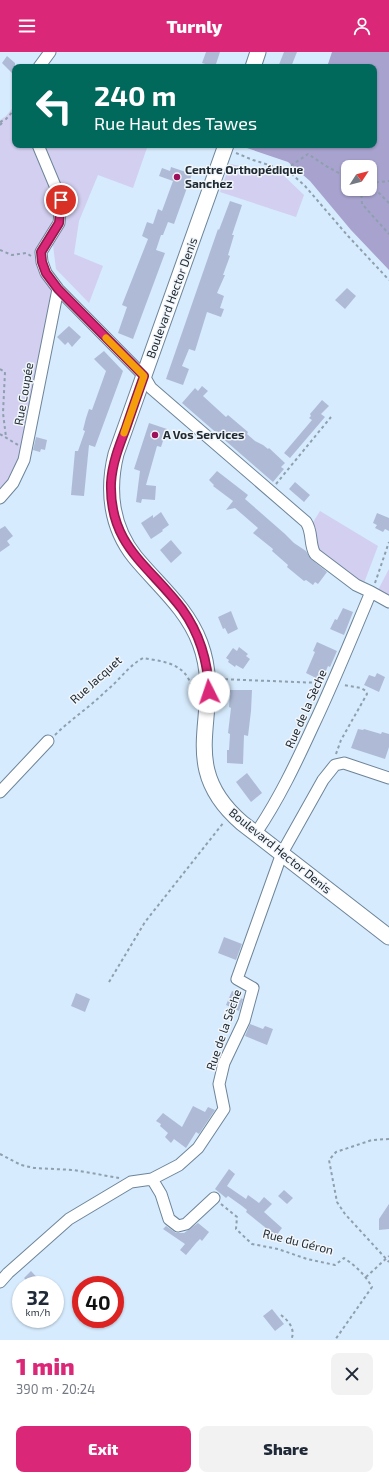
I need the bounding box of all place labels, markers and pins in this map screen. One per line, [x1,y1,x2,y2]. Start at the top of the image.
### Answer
place label: Centre Orthopédique Sanchez [185,162,304,190]
marker: Centre Orthopédique Sanchez [172,172,182,182]
pin [44,183,78,217]
place label: A Vos Services [163,427,244,441]
marker: A Vos Services [150,430,160,440]

